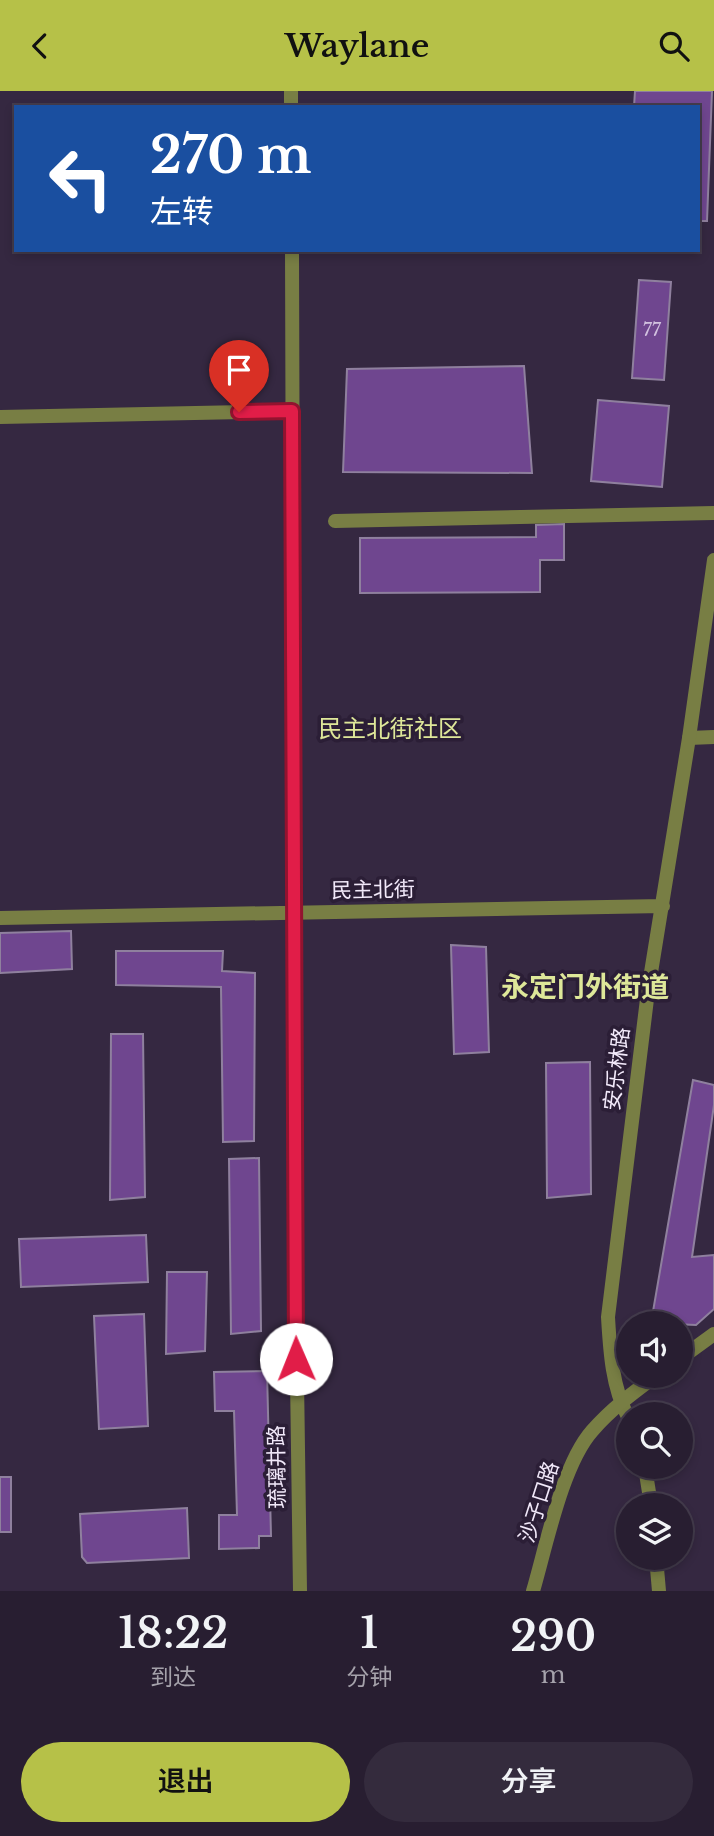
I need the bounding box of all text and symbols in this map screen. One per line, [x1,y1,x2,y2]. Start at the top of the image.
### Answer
text: Waylane [285,26,429,66]
icon: back [21,27,59,65]
icon: search [655,27,693,65]
text: 270 m [150,125,311,186]
icon: left [35,133,126,224]
text: 左转 [150,192,214,232]
house number: 77 [643,319,662,341]
pin [209,340,269,412]
icon: arrive [220,351,258,389]
district label: 民主北街社区 [318,714,462,743]
street label: 民主北街 [331,876,415,904]
district label: 永定门外街道 [501,970,669,1005]
street label: 安乐林路 [599,1026,635,1112]
map controls [616,1311,693,1570]
button: sound [616,1311,693,1388]
position arrow [259,1322,333,1396]
button: search [616,1402,693,1479]
street label: 琉璃井路 [263,1425,291,1509]
street label: 沙子口路 [514,1458,564,1546]
button: layers [616,1493,693,1570]
text: 18:22 [118,1607,228,1659]
text: 1 [360,1607,378,1659]
text: 290 [510,1610,596,1662]
text: m [541,1661,565,1689]
text: 到达 [150,1663,196,1691]
text: 分钟 [346,1663,392,1691]
button: 退出 [21,1742,350,1822]
button: 分享 [364,1742,693,1822]

